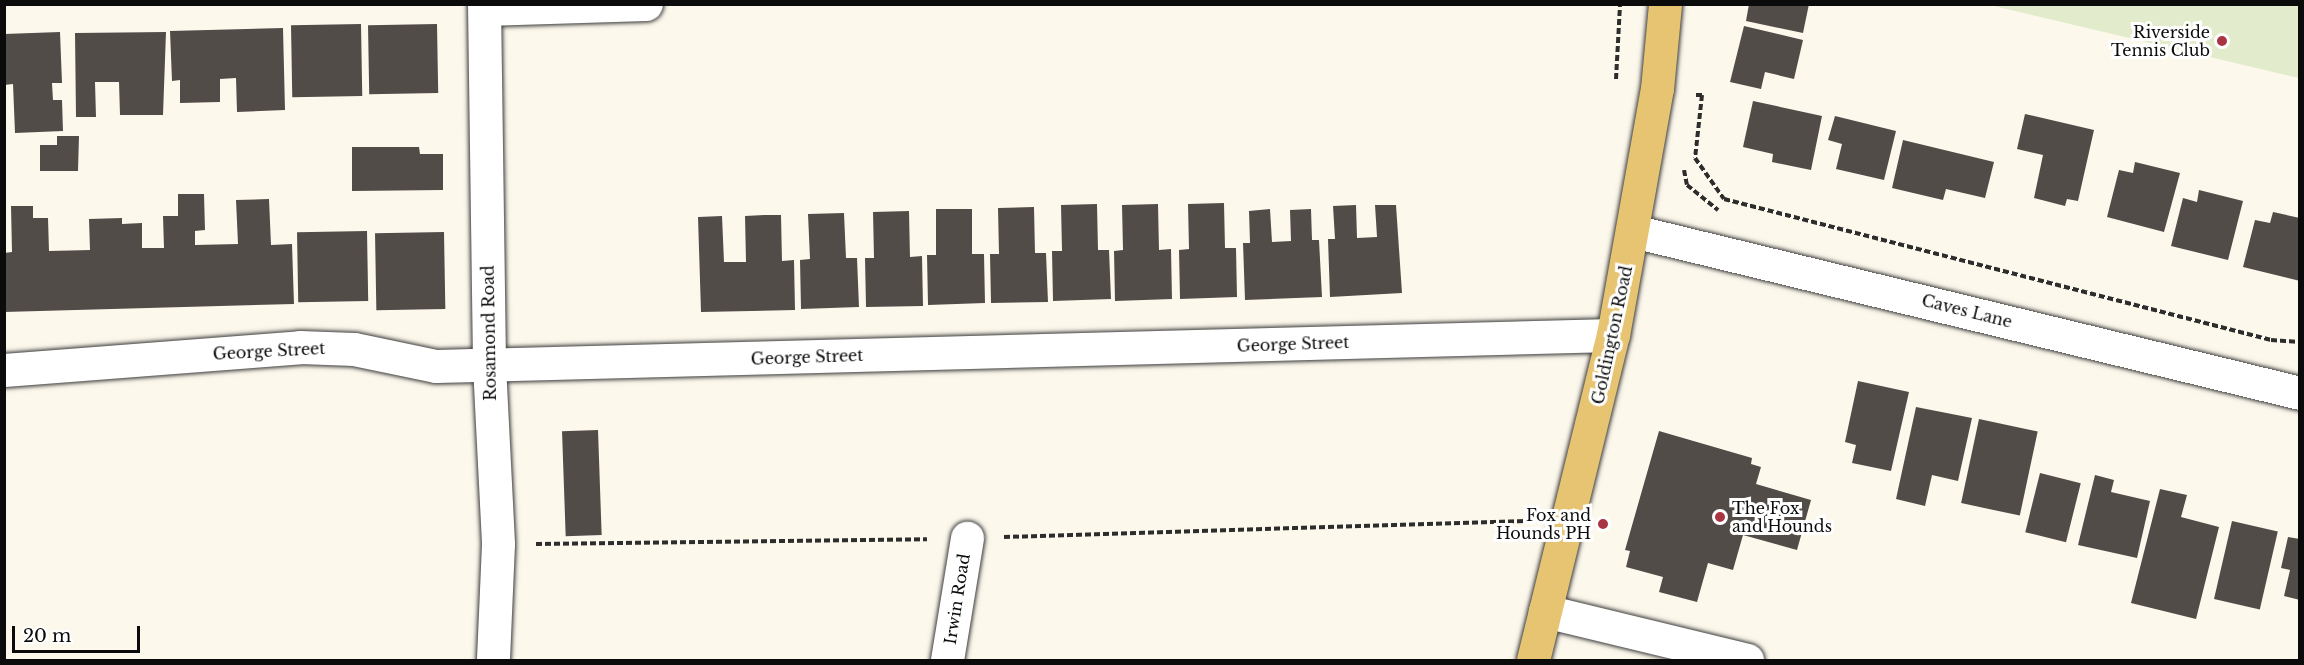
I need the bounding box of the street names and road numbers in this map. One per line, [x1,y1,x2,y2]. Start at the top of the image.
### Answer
street label: Goldington Road [1588,264,1636,406]
street label: Rosamond Road [478,265,500,401]
street label: Caves Lane [1920,290,2014,332]
street label: George Street [1236,332,1350,356]
street label: George Street [212,338,326,364]
street label: George Street [750,345,864,369]
street label: Irwin Road [940,552,974,646]

